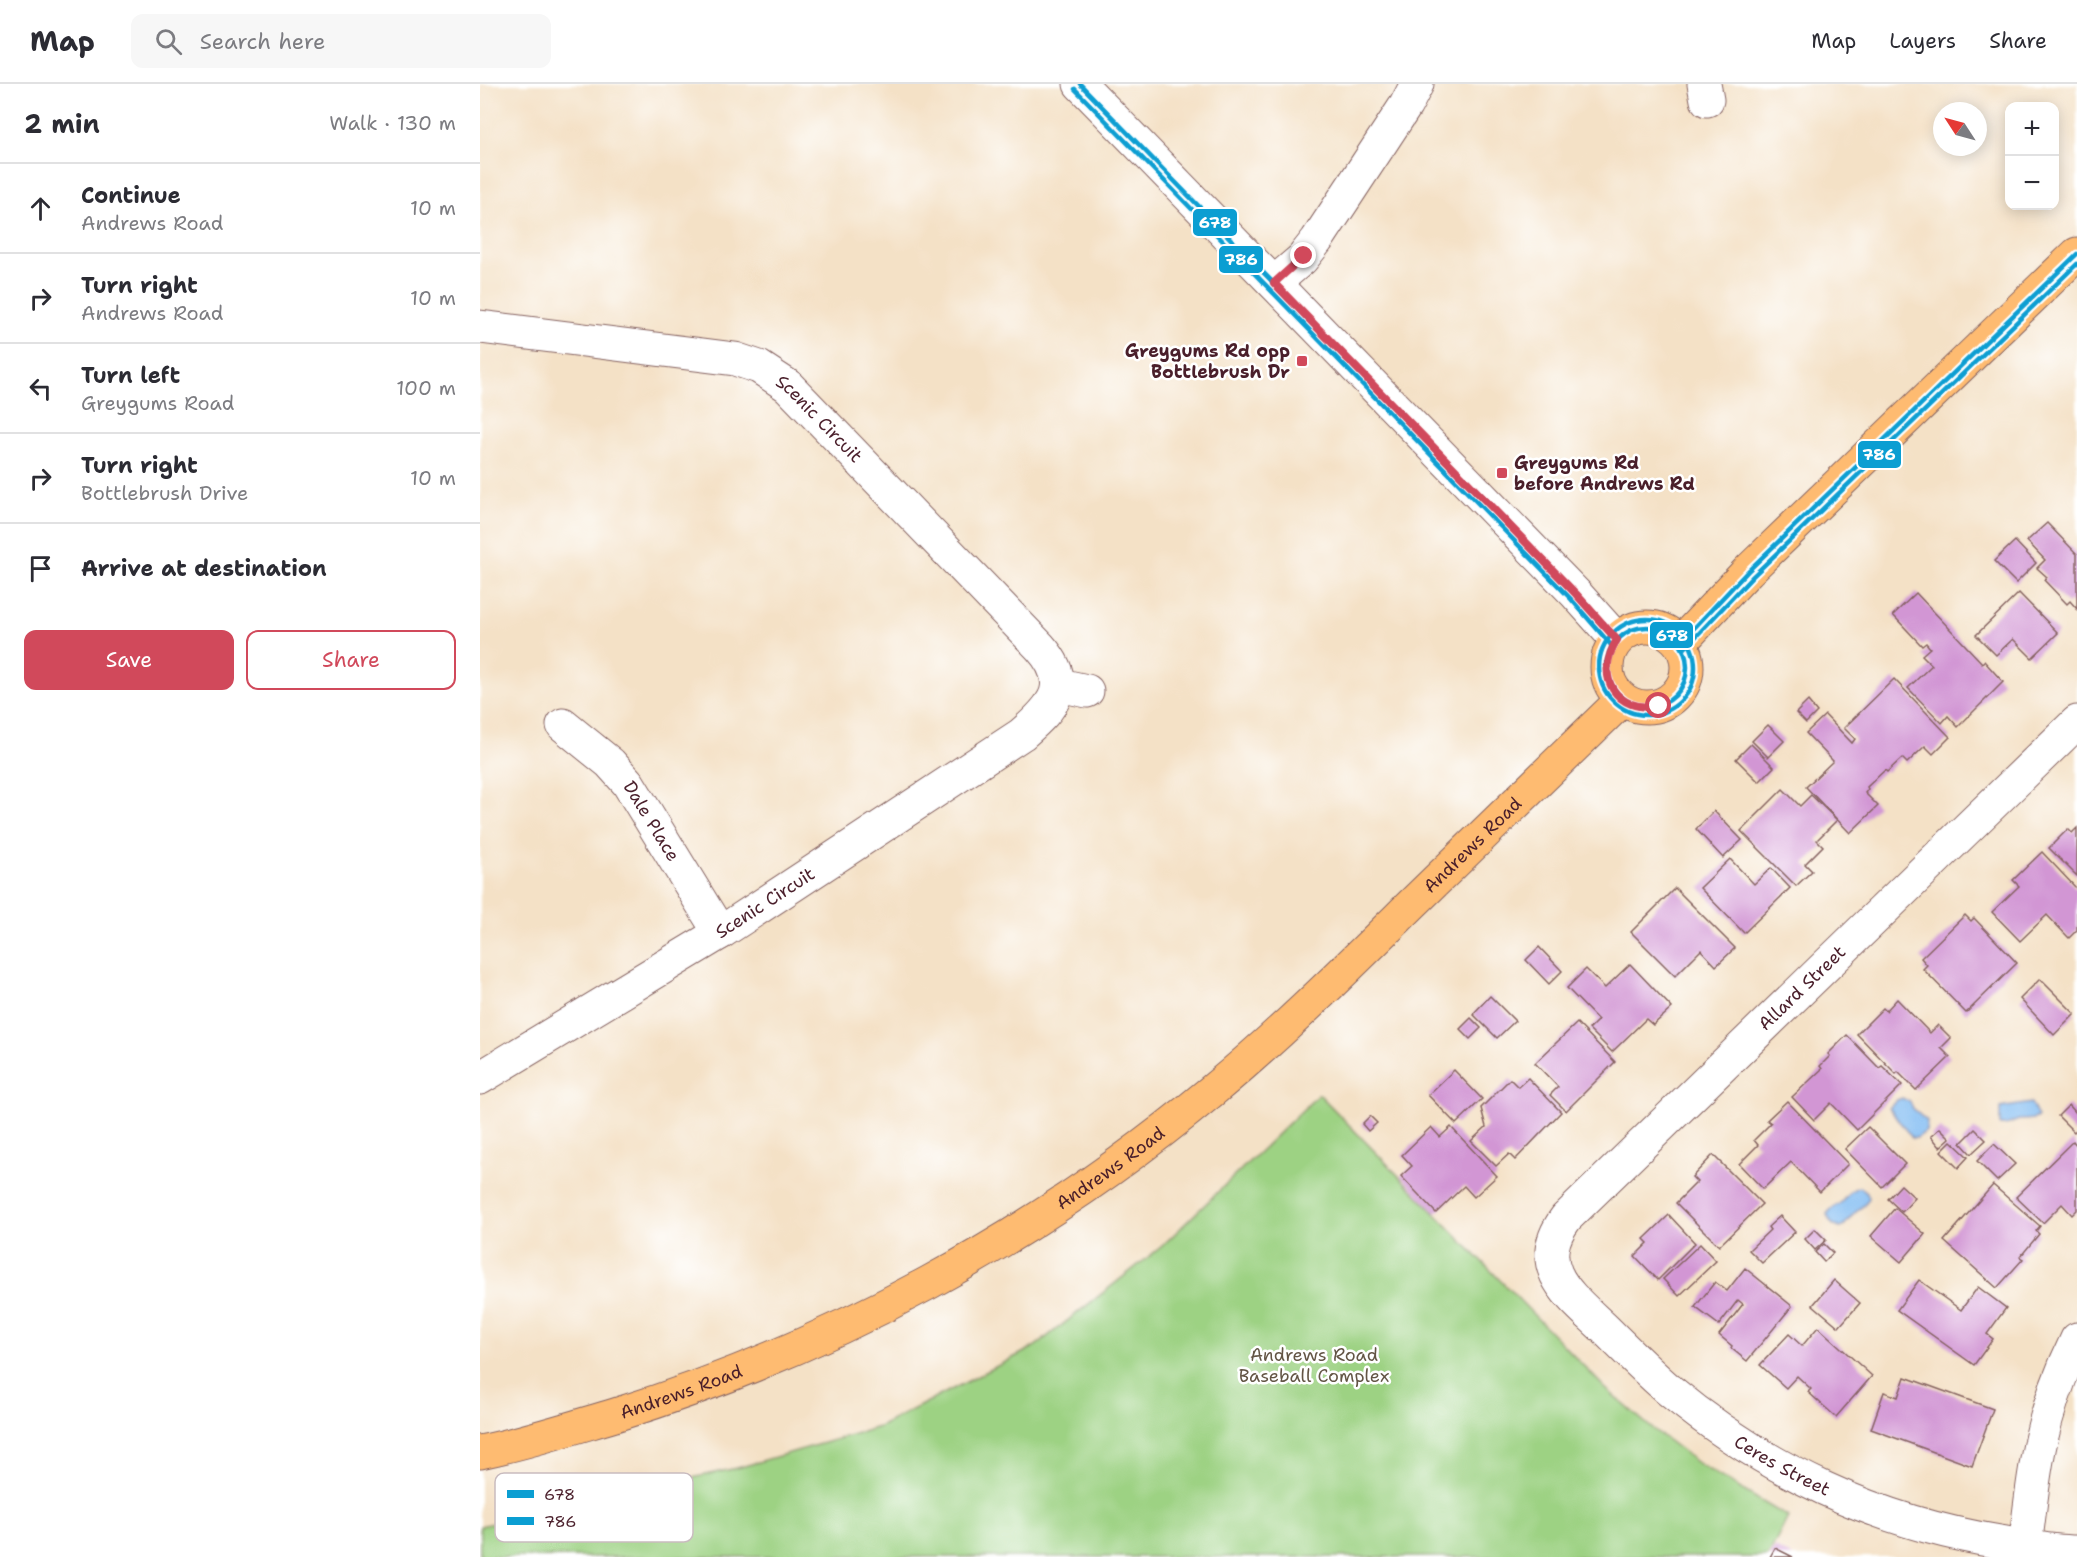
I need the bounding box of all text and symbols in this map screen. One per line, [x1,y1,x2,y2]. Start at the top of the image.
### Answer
search box [131,14,551,68]
text: Map [30,22,95,60]
icon: search [152,25,185,58]
text: Search here [200,27,325,56]
text: Map [1811,27,1856,55]
text: Layers [1889,27,1956,55]
text: Share [1989,27,2047,55]
north arrow [1933,102,1987,156]
map controls [2005,102,2059,210]
button: + [2005,102,2059,156]
text: 2 min [24,106,100,141]
text: Walk · 130 m [329,110,456,136]
button: − [2005,156,2059,210]
text: Continue [81,181,181,210]
icon: ahead [24,192,57,225]
text: 10 m [410,195,456,221]
line badge: 678 [1192,208,1238,237]
text: Andrews Road [81,210,223,236]
text: 678 [1199,212,1231,233]
route end [1290,242,1316,268]
line badge: 786 [1218,245,1264,274]
text: 786 [1224,249,1258,270]
text: Turn right [81,271,198,300]
icon: right [24,282,57,315]
text: 10 m [410,285,456,311]
text: Andrews Road [81,300,223,326]
place label: Greygums Rd opp Bottlebrush Dr [1125,339,1290,384]
marker: Greygums Rd opp Bottlebrush Dr [1295,354,1309,368]
text: Turn left [81,361,180,390]
street label: Scenic Circuit [771,369,868,468]
icon: left [24,372,57,405]
text: 100 m [396,375,456,401]
text: Greygums Road [81,390,235,416]
line badge: 786 [1857,440,1902,469]
text: 786 [1862,444,1896,465]
text: Turn right [81,451,198,480]
place label: Greygums Rd before Andrews Rd [1514,451,1695,496]
icon: right [24,462,57,495]
text: 10 m [410,465,456,491]
marker: Greygums Rd before Andrews Rd [1495,466,1509,480]
text: Bottlebrush Drive [81,480,248,506]
icon: arrive [24,552,57,585]
text: Arrive at destination [81,554,327,583]
line badge: 678 [1649,621,1694,649]
text: 678 [1656,625,1688,646]
button: Save [24,630,234,690]
button: Share [246,630,456,690]
route start [1645,692,1671,718]
street label: Dale Place [618,776,685,866]
street label: Andrews Road [1418,792,1527,898]
street label: Scenic Circuit [711,862,820,944]
street label: Allard Street [1753,940,1851,1036]
street label: Andrews Road [1051,1121,1170,1215]
park label: Andrews Road Baseball Complex [1239,1343,1389,1388]
street label: Andrews Road [617,1359,746,1425]
street label: Ceres Street [1730,1429,1834,1502]
legend [495,1473,693,1542]
text: 678 [544,1484,575,1505]
text: 786 [544,1511,577,1532]

